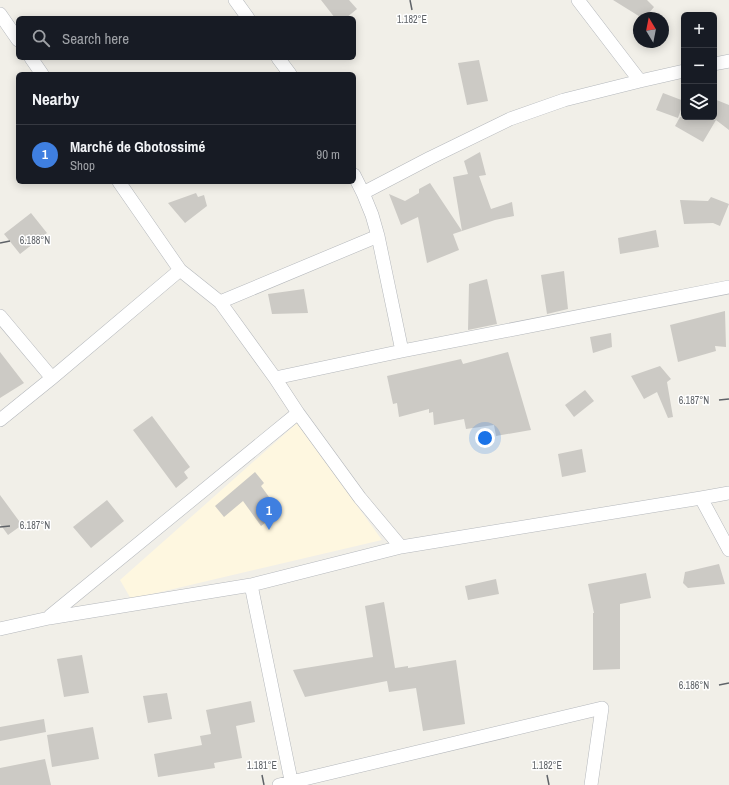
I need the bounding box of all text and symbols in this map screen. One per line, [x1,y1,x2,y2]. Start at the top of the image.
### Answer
north arrow [633,12,669,48]
map controls [681,12,717,120]
button: + [681,12,717,48]
text: 1.182°E [397,13,427,26]
search box [16,16,356,60]
icon: search [30,27,52,49]
text: Search here [62,28,129,49]
button: − [681,48,717,84]
button: layers [681,84,717,120]
text: Nearby [32,87,79,110]
text: Marché de Gbotossimé [70,136,205,157]
text: 1 [42,146,48,163]
text: 90 m [316,146,340,163]
text: Shop [70,157,95,174]
text: 6.188°N [20,234,50,247]
text: 6.187°N [679,394,709,407]
your location [475,428,495,448]
pin: 1 [256,497,282,530]
text: 6.187°N [20,519,50,532]
text: 6.186°N [679,679,709,692]
text: 1.181°E [247,759,277,772]
text: 1.182°E [532,759,562,772]

